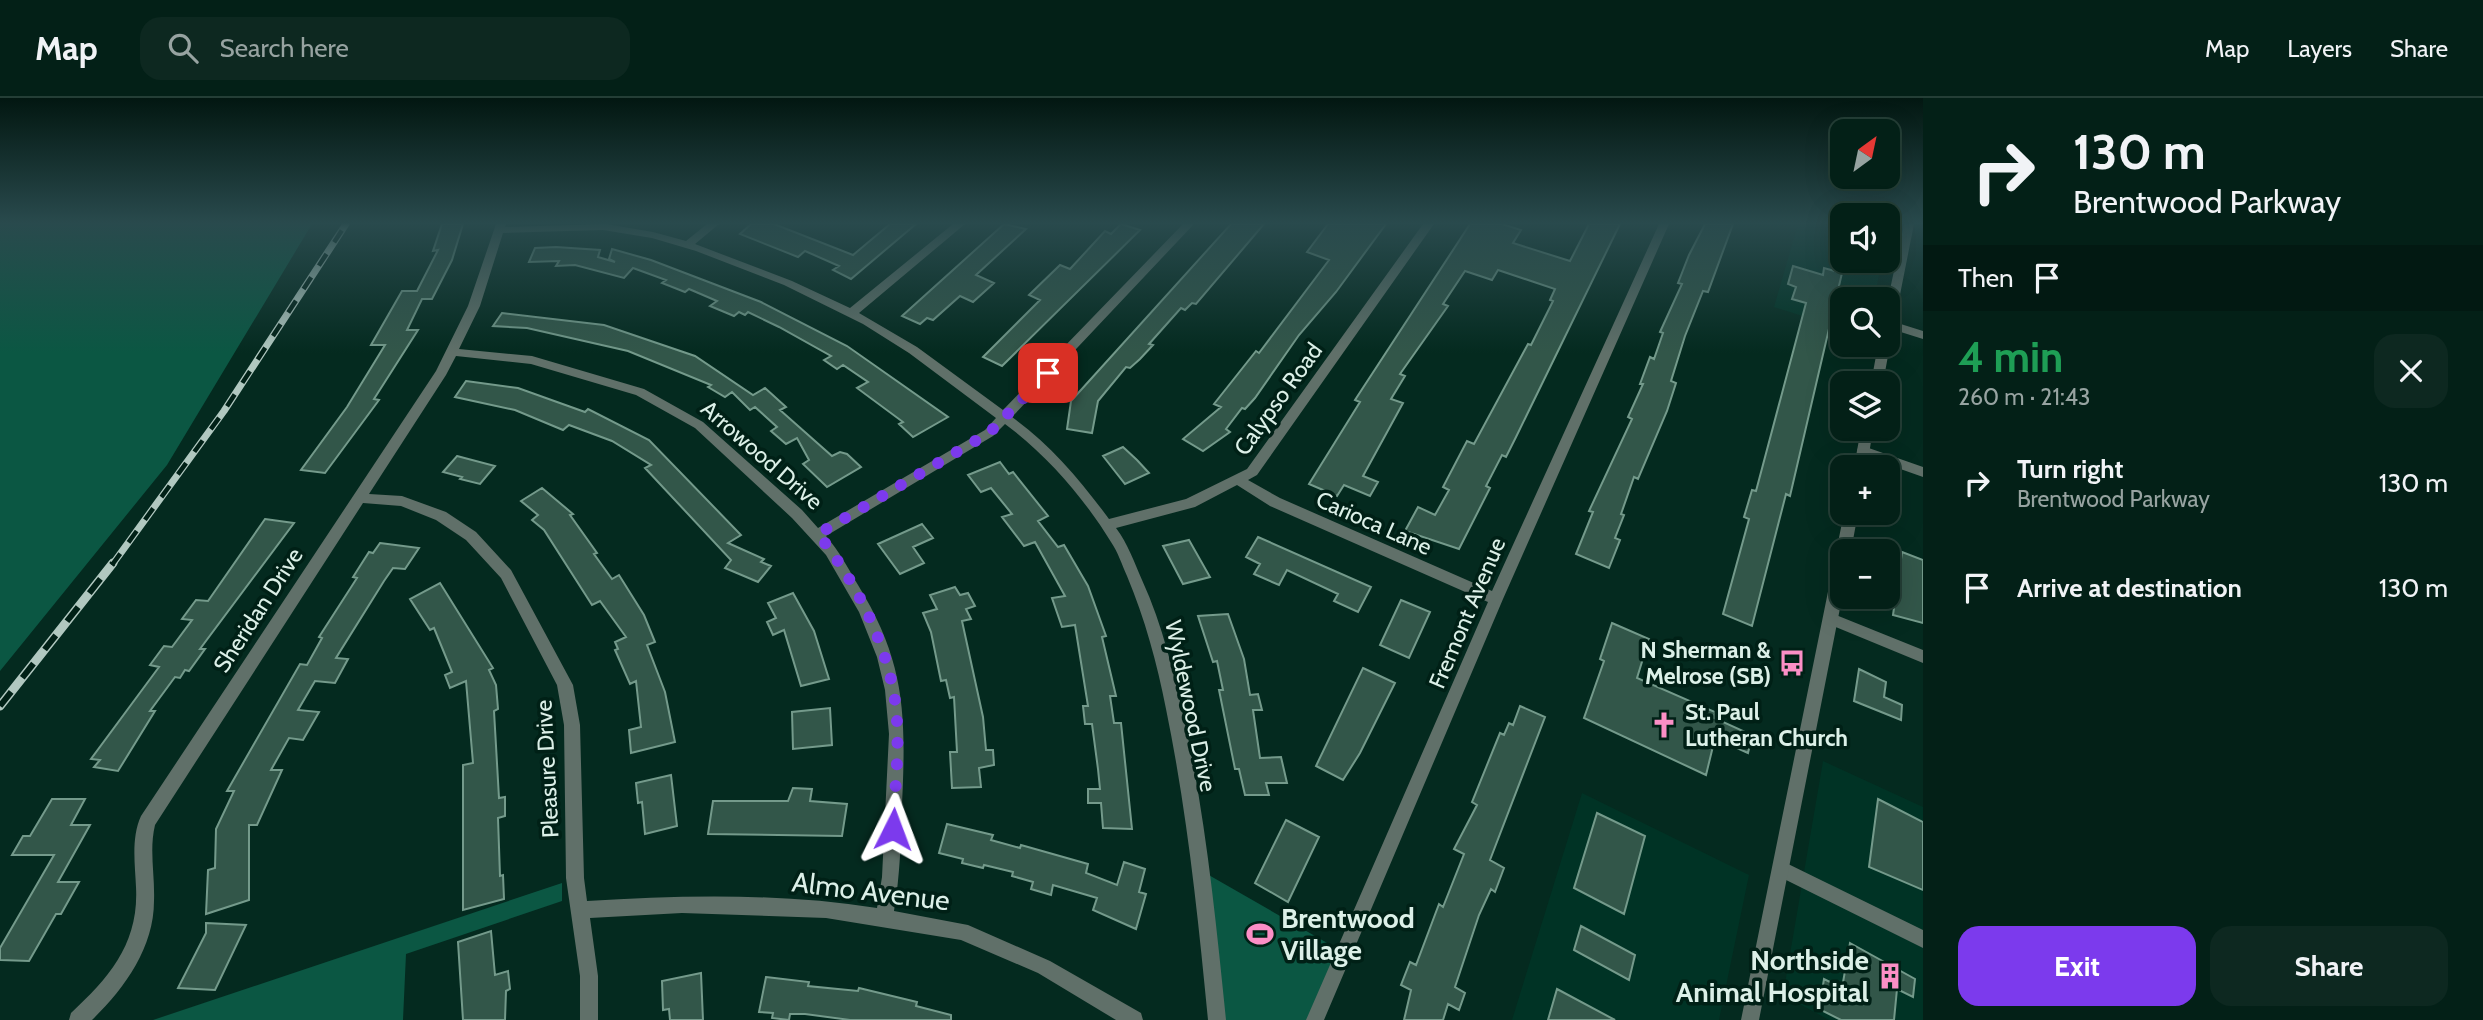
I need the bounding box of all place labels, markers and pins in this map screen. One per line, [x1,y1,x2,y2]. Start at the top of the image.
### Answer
pin [1018,343,1078,403]
place label: N Sherman & Melrose (SB) [1641,636,1772,690]
bus stop icon: N Sherman & Melrose (SB) [1777,648,1807,678]
place label: St. Paul Lutheran Church [1685,698,1848,752]
church icon: St. Paul Lutheran Church [1649,710,1679,740]
place label: Brentwood Village [1281,901,1415,967]
sports icon: Brentwood Village [1245,919,1275,949]
place label: Northside Animal Hospital [1676,943,1869,1009]
building icon: Northside Animal Hospital [1875,961,1905,991]

